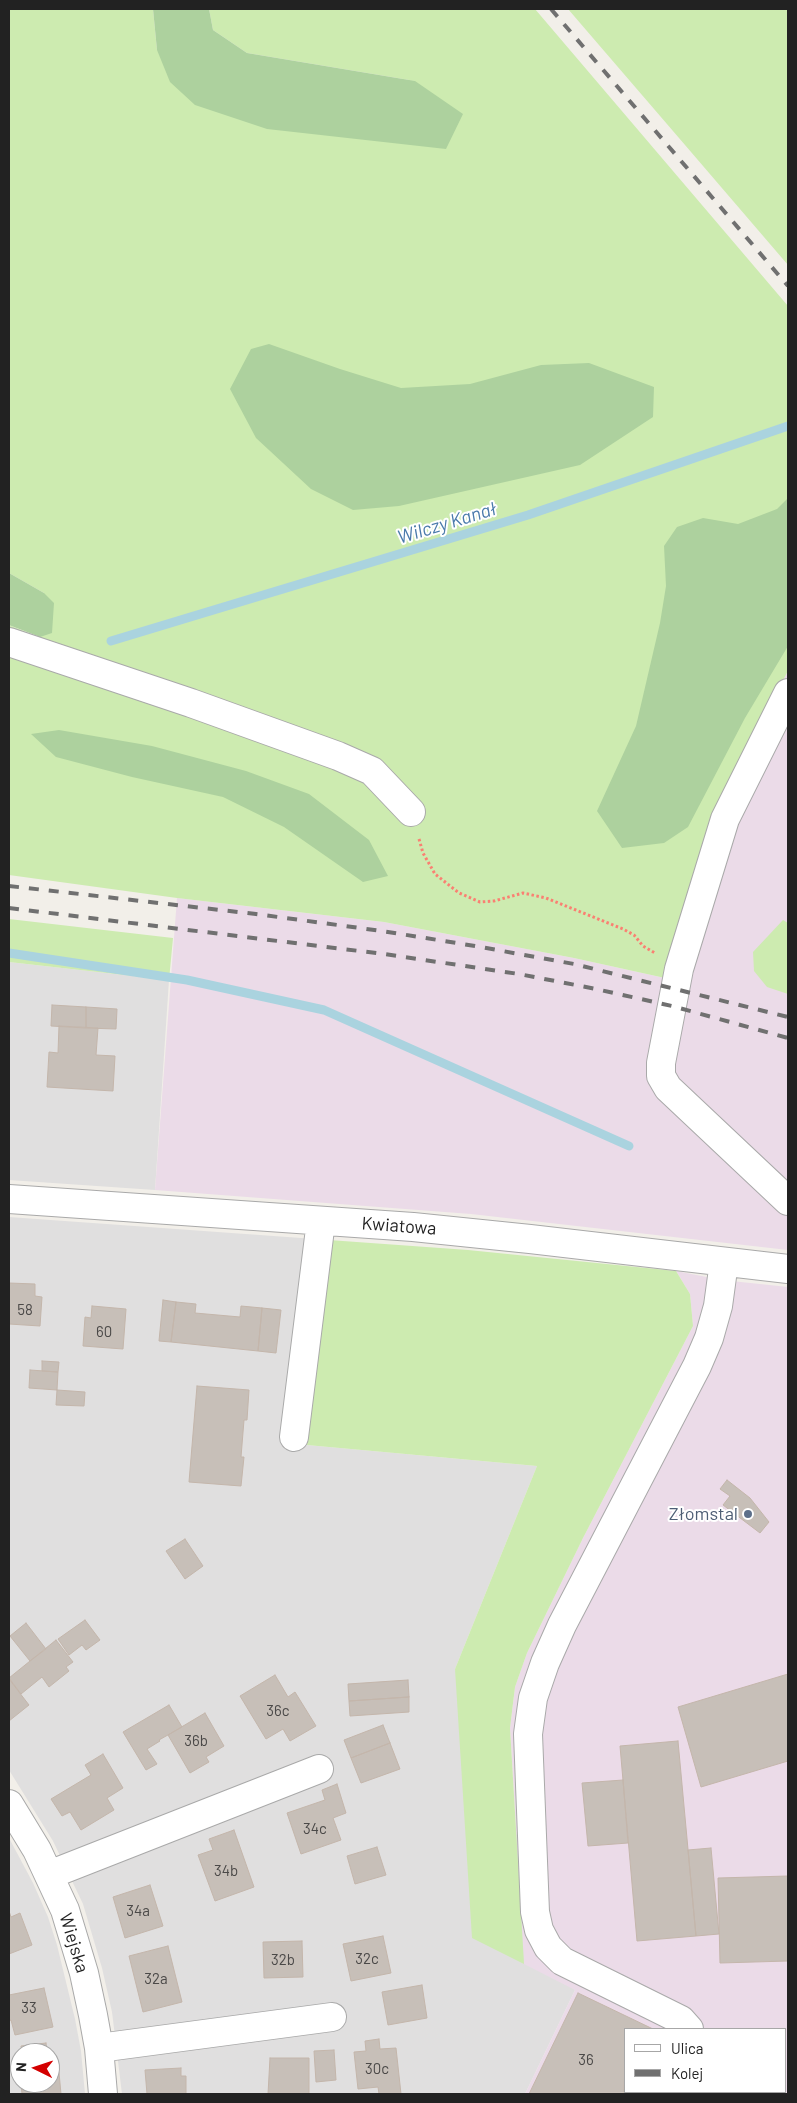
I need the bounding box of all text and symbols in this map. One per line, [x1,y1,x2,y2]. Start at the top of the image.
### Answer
water label: Wilczy Kanał [395,497,499,549]
street label: Kwiatowa [361,1213,437,1239]
house number: 58 [17,1301,33,1319]
house number: 60 [96,1323,112,1341]
place label: Złomstal [669,1503,738,1525]
marker: Złomstal [742,1508,754,1520]
house number: 36c [266,1702,290,1720]
house number: 36b [184,1732,208,1750]
house number: 34c [303,1820,327,1838]
house number: 34b [214,1862,238,1880]
house number: 34a [126,1902,150,1920]
street label: Wiejska [55,1911,93,1975]
house number: 32c [355,1950,379,1968]
house number: 32b [271,1951,295,1969]
house number: 32a [144,1970,168,1988]
house number: 33 [21,1999,37,2017]
legend [624,2028,787,2093]
text: Ulica [671,2039,703,2057]
north arrow [10,2043,60,2093]
house number: 36 [578,2051,594,2069]
house number: 30c [365,2060,389,2078]
text: N [12,2062,29,2072]
text: Kolej [671,2064,703,2082]

